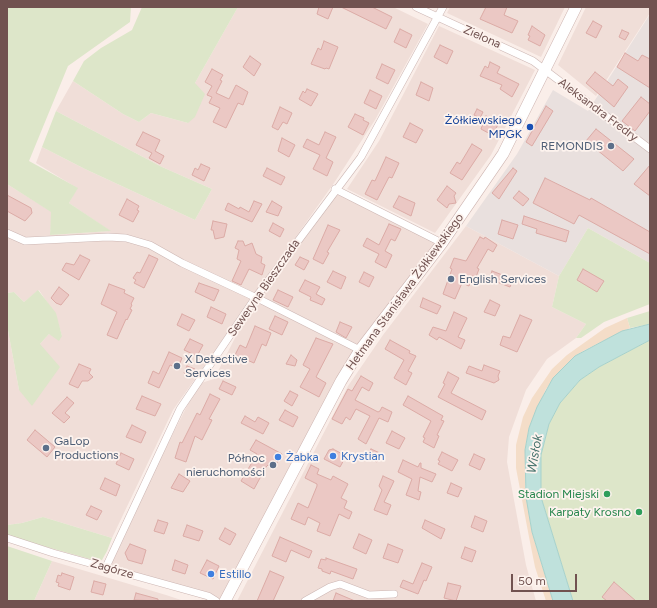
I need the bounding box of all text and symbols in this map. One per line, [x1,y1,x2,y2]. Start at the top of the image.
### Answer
street label: Zielona [461,22,503,52]
street label: Aleksandra Fredry [555,75,641,145]
place label: Żółkiewskiego MPGK [445,113,522,141]
marker: Żółkiewskiego MPGK [525,122,535,132]
place label: REMONDIS [541,139,603,153]
marker: REMONDIS [606,141,616,151]
street label: Hetmana Stanisława Żółkiewskiego [343,211,467,373]
street label: Seweryna Bieszczada [225,237,303,339]
place label: English Services [459,272,546,286]
marker: English Services [446,274,456,284]
place label: X Detective Services [185,352,248,380]
marker: X Detective Services [172,361,182,371]
water label: Wisłok [524,433,546,475]
place label: GaLop Productions [54,434,119,462]
marker: GaLop Productions [41,443,51,453]
place label: Krystian [341,449,384,463]
place label: Żabka [286,450,319,464]
place label: Północ nieruchomości [186,451,265,479]
marker: Krystian [328,451,338,461]
marker: Żabka [273,452,283,462]
marker: Północ nieruchomości [268,460,278,470]
place label: Stadion Miejski [518,487,599,501]
marker: Stadion Miejski [602,489,612,499]
place label: Karpaty Krosno [549,505,631,519]
marker: Karpaty Krosno [634,507,644,517]
street label: Zagórze [89,556,135,582]
scale bar [513,566,579,592]
place label: Estillo [219,567,251,581]
marker: Estillo [206,569,216,579]
text: 50 m [518,574,546,588]

